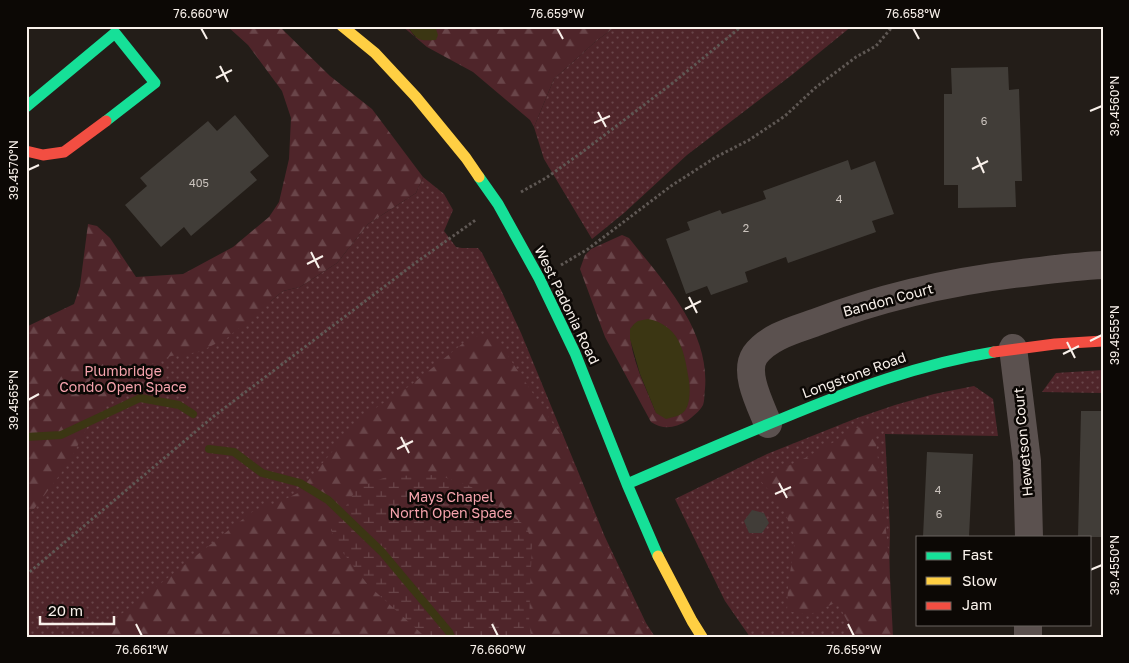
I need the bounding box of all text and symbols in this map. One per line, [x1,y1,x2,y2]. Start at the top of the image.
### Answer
text: 76.660°W [173,6,229,21]
text: 76.659°W [530,6,585,21]
text: 76.658°W [886,6,941,21]
text: 39.4560°N [1107,76,1122,136]
house number: 6 [981,114,988,127]
text: 39.4570°N [6,140,21,200]
house number: 405 [189,176,209,189]
house number: 4 [836,192,843,205]
house number: 2 [743,221,749,234]
street label: West Padonia Road [531,243,603,367]
street label: Bandon Court [841,279,935,320]
text: 39.4555°N [1107,305,1122,365]
street label: Longstone Road [800,348,908,401]
park label: Plumbridge Condo Open Space [59,362,187,395]
text: 39.4565°N [6,370,21,430]
street label: Hewetson Court [1009,387,1036,497]
house number: 4 [935,483,942,496]
park label: Mays Chapel North Open Space [390,488,512,521]
house number: 6 [936,507,943,520]
text: 39.4550°N [1107,535,1122,595]
legend [916,536,1092,626]
text: Fast [962,545,993,563]
text: Slow [962,571,997,589]
scale bar [40,593,114,625]
text: Jam [962,595,992,613]
text: 20 m [48,601,83,619]
text: 76.661°W [116,642,169,657]
text: 76.660°W [470,642,526,657]
text: 76.659°W [827,642,882,657]

